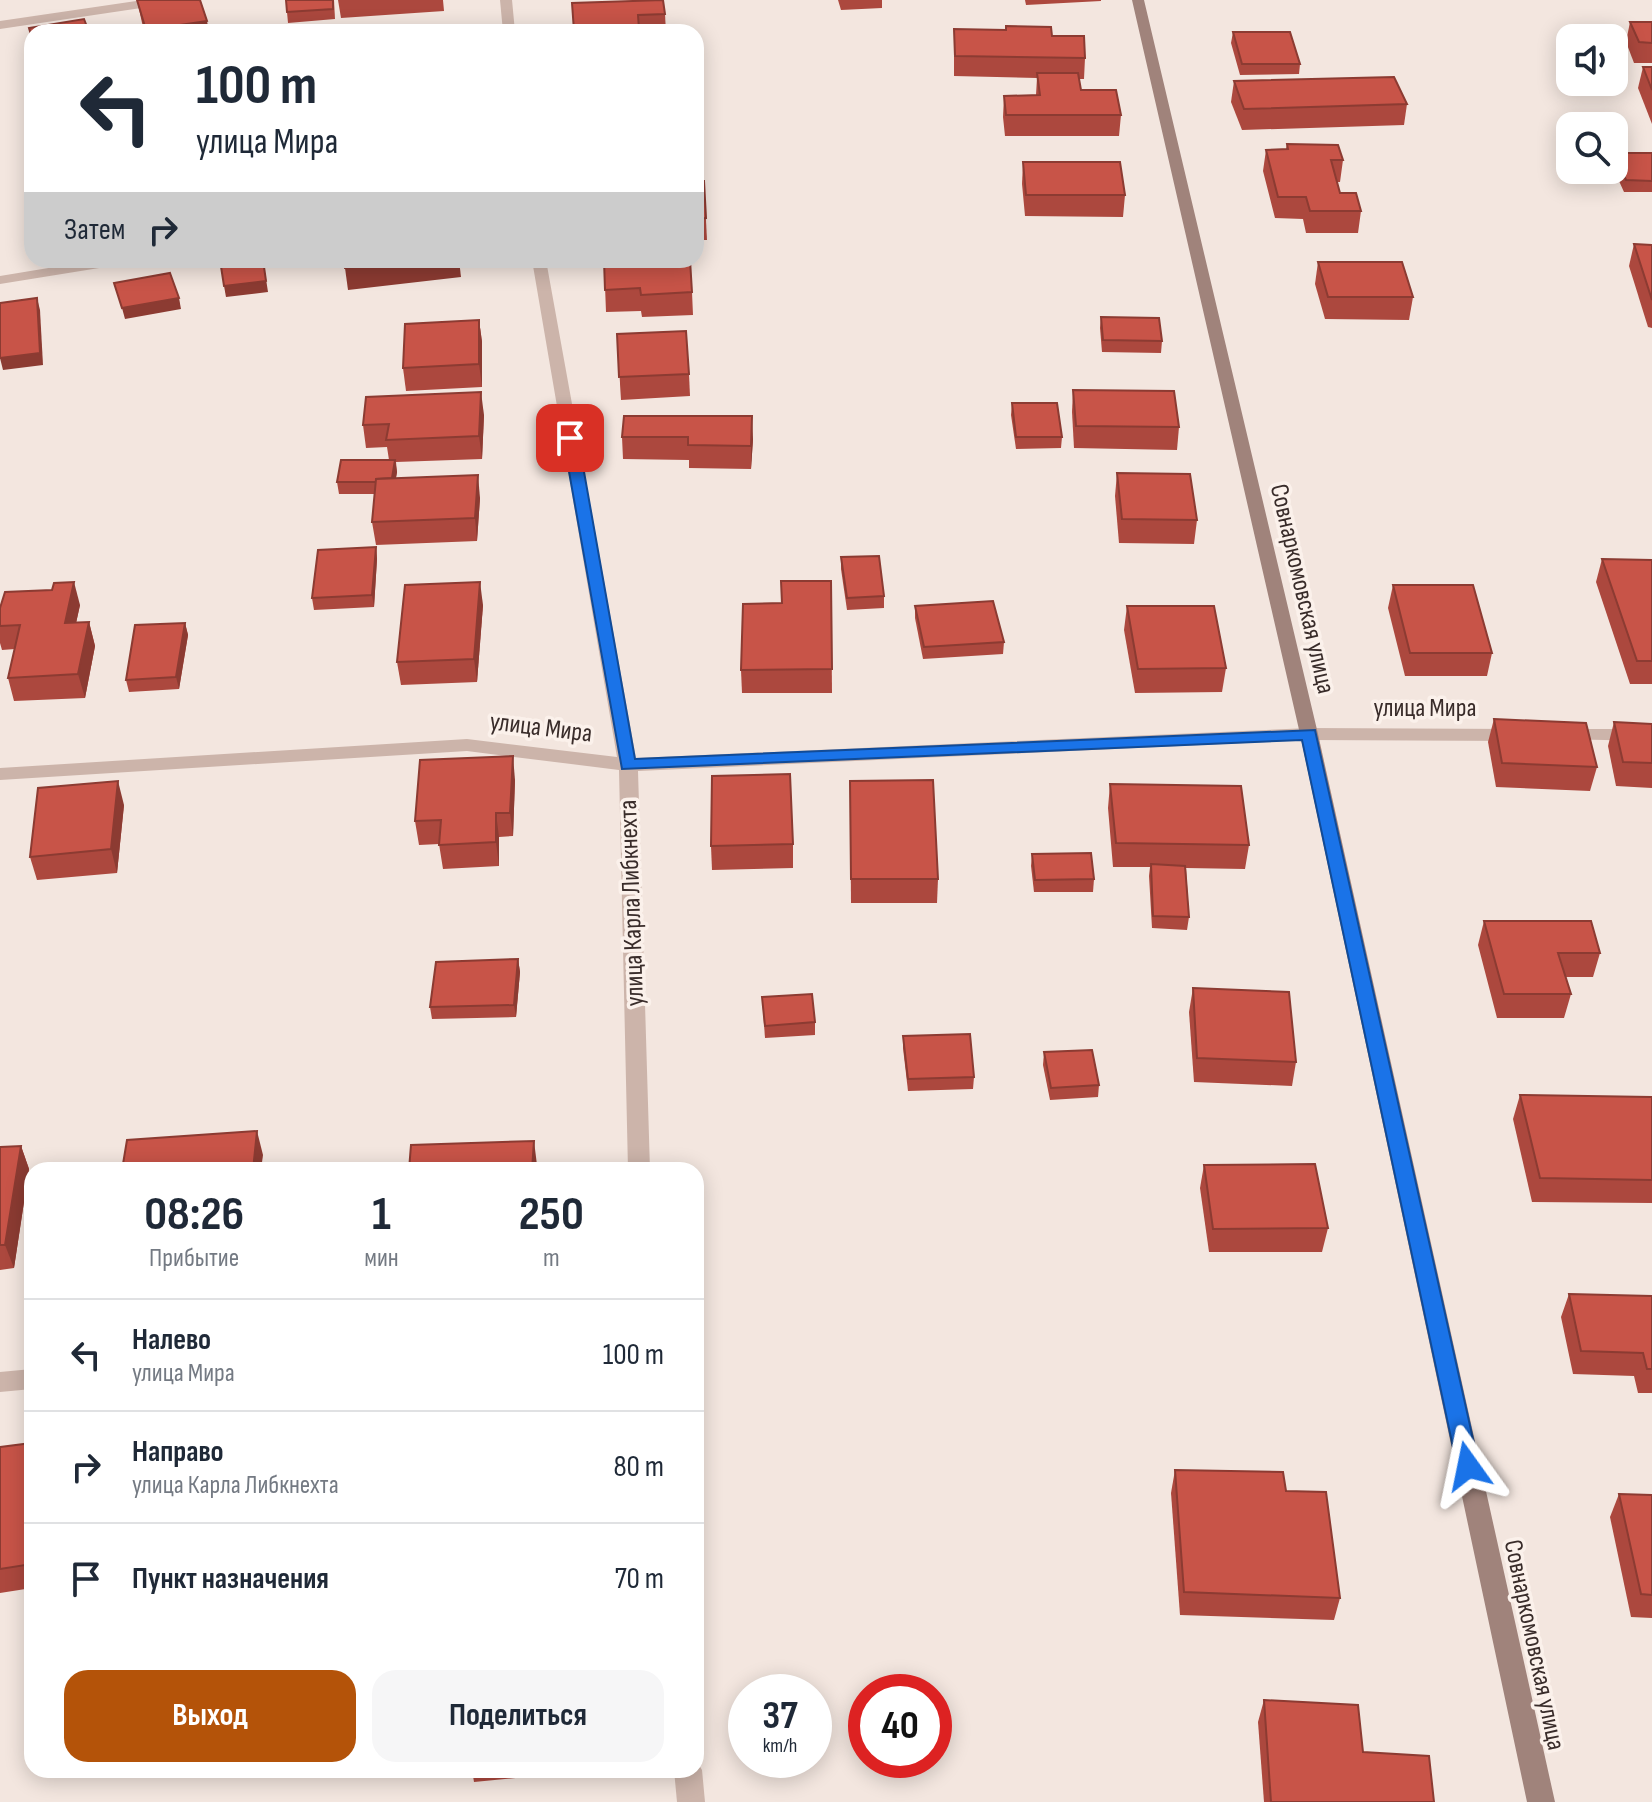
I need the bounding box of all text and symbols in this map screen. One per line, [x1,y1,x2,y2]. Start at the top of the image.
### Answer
map controls [1556,24,1628,184]
button: sound [1556,24,1628,96]
text: 100 m [196,53,317,120]
icon: left [64,56,168,160]
button: search [1556,112,1628,184]
text: улица Мира [196,121,338,164]
icon: right [141,208,185,252]
text: Затем [64,212,125,248]
pin [536,404,604,472]
icon: arrive [548,416,592,460]
street label: Совнаркомовская улица [1263,481,1341,697]
street label: улица Мира [1374,693,1476,724]
street label: улица Мира [488,706,594,750]
street label: улица Карла Либкнехта [613,799,651,1007]
text: 08:26 [144,1186,244,1243]
text: 1 [372,1186,391,1243]
text: 250 [519,1186,584,1243]
text: Прибытие [149,1243,239,1274]
text: мин [364,1243,399,1274]
text: m [543,1243,560,1274]
text: Налево [132,1322,211,1358]
icon: left [64,1333,108,1377]
text: 100 m [603,1337,664,1373]
text: улица Мира [132,1358,235,1389]
position arrow [1426,1424,1510,1508]
text: Направо [132,1434,224,1470]
icon: right [64,1445,108,1489]
text: 80 m [613,1449,664,1485]
text: улица Карла Либкнехта [132,1470,339,1501]
street label: Совнаркомовская улица [1497,1537,1571,1753]
icon: arrive [64,1557,108,1601]
text: Пункт назначения [132,1561,329,1597]
text: 70 m [615,1561,664,1597]
button: Выход [64,1670,356,1762]
button: Поделиться [372,1670,664,1762]
speed limit sign: 40 [848,1674,952,1778]
text: 37 [762,1692,798,1740]
text: km/h [763,1734,797,1758]

